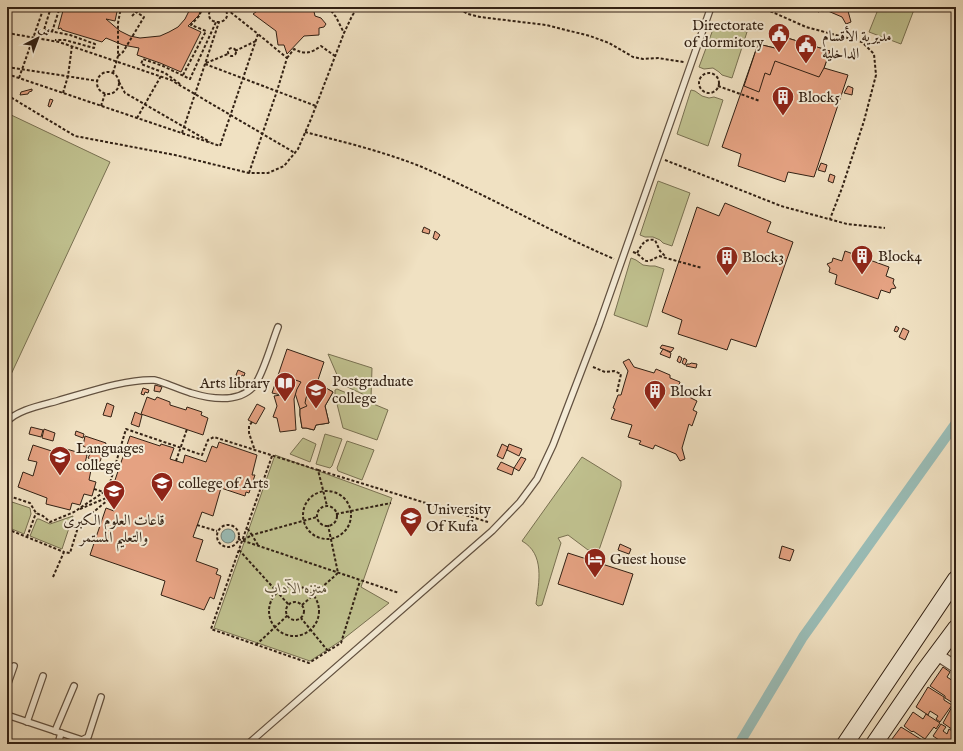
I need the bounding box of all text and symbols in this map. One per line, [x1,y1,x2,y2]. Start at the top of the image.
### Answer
place label: Directorate of dormitory [684,16,765,52]
north arrow [18,18,58,58]
public building icon: Directorate of dormitory [766,21,792,54]
text: ش [35,22,53,40]
place label: مديرية الأقسام الداخلية [822,25,892,63]
public building icon: مديرية الأقسام الداخلية [793,32,819,65]
building icon: Block5 [770,84,796,117]
place label: Block5 [798,88,840,107]
building icon: Block4 [849,243,875,276]
building icon: Block3 [714,244,740,277]
place label: Block4 [878,247,922,266]
place label: Block3 [742,248,784,267]
library icon: Arts library [272,370,298,403]
place label: Postgraduate college [332,372,413,408]
place label: Arts library [199,374,271,393]
school or university icon: Postgraduate college [303,377,329,410]
building icon: Block1 [642,378,668,411]
place label: Block1 [670,382,712,401]
place label: Languages college [76,439,144,475]
school or university icon: Languages college [47,444,73,477]
school or university icon: college of Arts [149,470,175,503]
place label: college of Arts [178,474,269,493]
school or university icon: قاعات العلوم الكبرى والتعليم المستمر [101,478,127,511]
place label: University Of Kufa [426,500,492,536]
school or university icon: University Of Kufa [398,505,424,538]
place label: قاعات العلوم الكبرى والتعليم المستمر [63,511,165,552]
hotel icon: Guest house [582,546,608,579]
place label: Guest house [610,550,686,569]
park label: متنزه الآداب [264,578,328,598]

